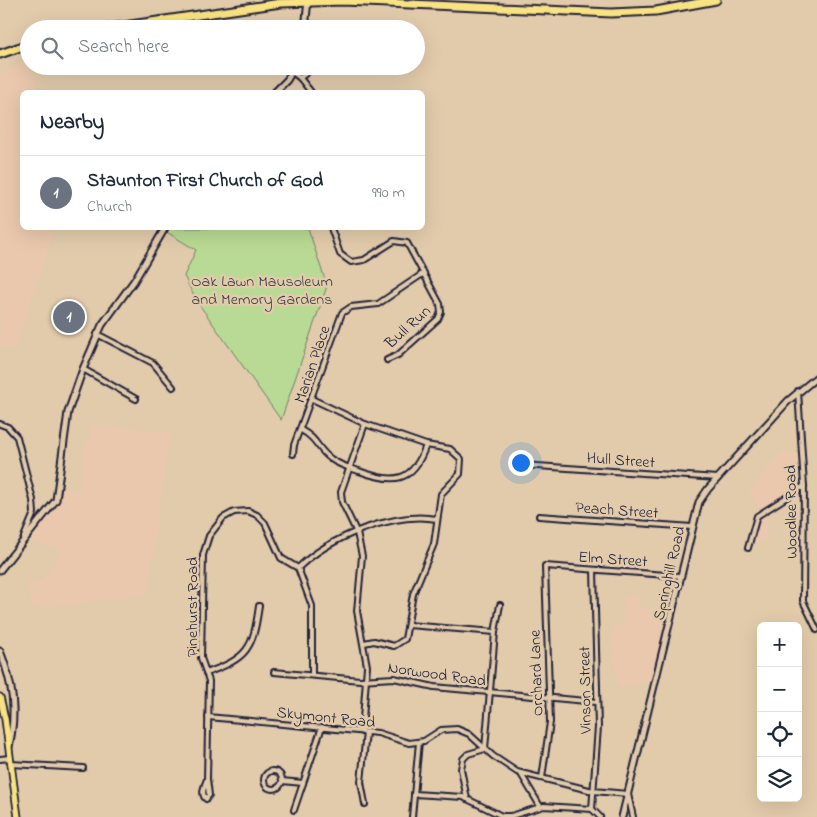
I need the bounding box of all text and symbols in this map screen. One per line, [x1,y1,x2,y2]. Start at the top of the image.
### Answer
search box [20,20,425,75]
icon: search [38,34,66,62]
text: Search here [78,34,169,61]
text: Nearby [40,108,104,138]
text: Staunton First Church of God [87,168,323,195]
text: 1 [53,181,59,205]
text: 990 m [372,181,405,205]
text: Church [87,195,132,219]
park label: Oak Lawn Mausoleum and Memory Gardens [191,270,333,312]
pin: 1 [53,298,85,336]
street label: Bull Run [379,300,437,356]
street label: Marian Place [288,322,338,407]
street label: Hull Street [586,447,656,475]
your location [508,450,534,476]
street label: Woodlee Road [779,465,805,559]
street label: Peach Street [575,496,660,526]
street label: Springhill Road [647,524,692,623]
street label: Elm Street [578,546,649,574]
street label: Pinehurst Road [181,557,205,657]
map controls [757,622,802,802]
button: + [757,622,802,667]
street label: Orchard Lane [523,629,550,717]
street label: Vinson Street [573,645,599,735]
street label: Norwood Road [386,656,487,694]
button: − [757,667,802,712]
street label: Skymont Road [275,701,376,735]
button: locate [757,712,802,757]
button: layers [757,757,802,802]

